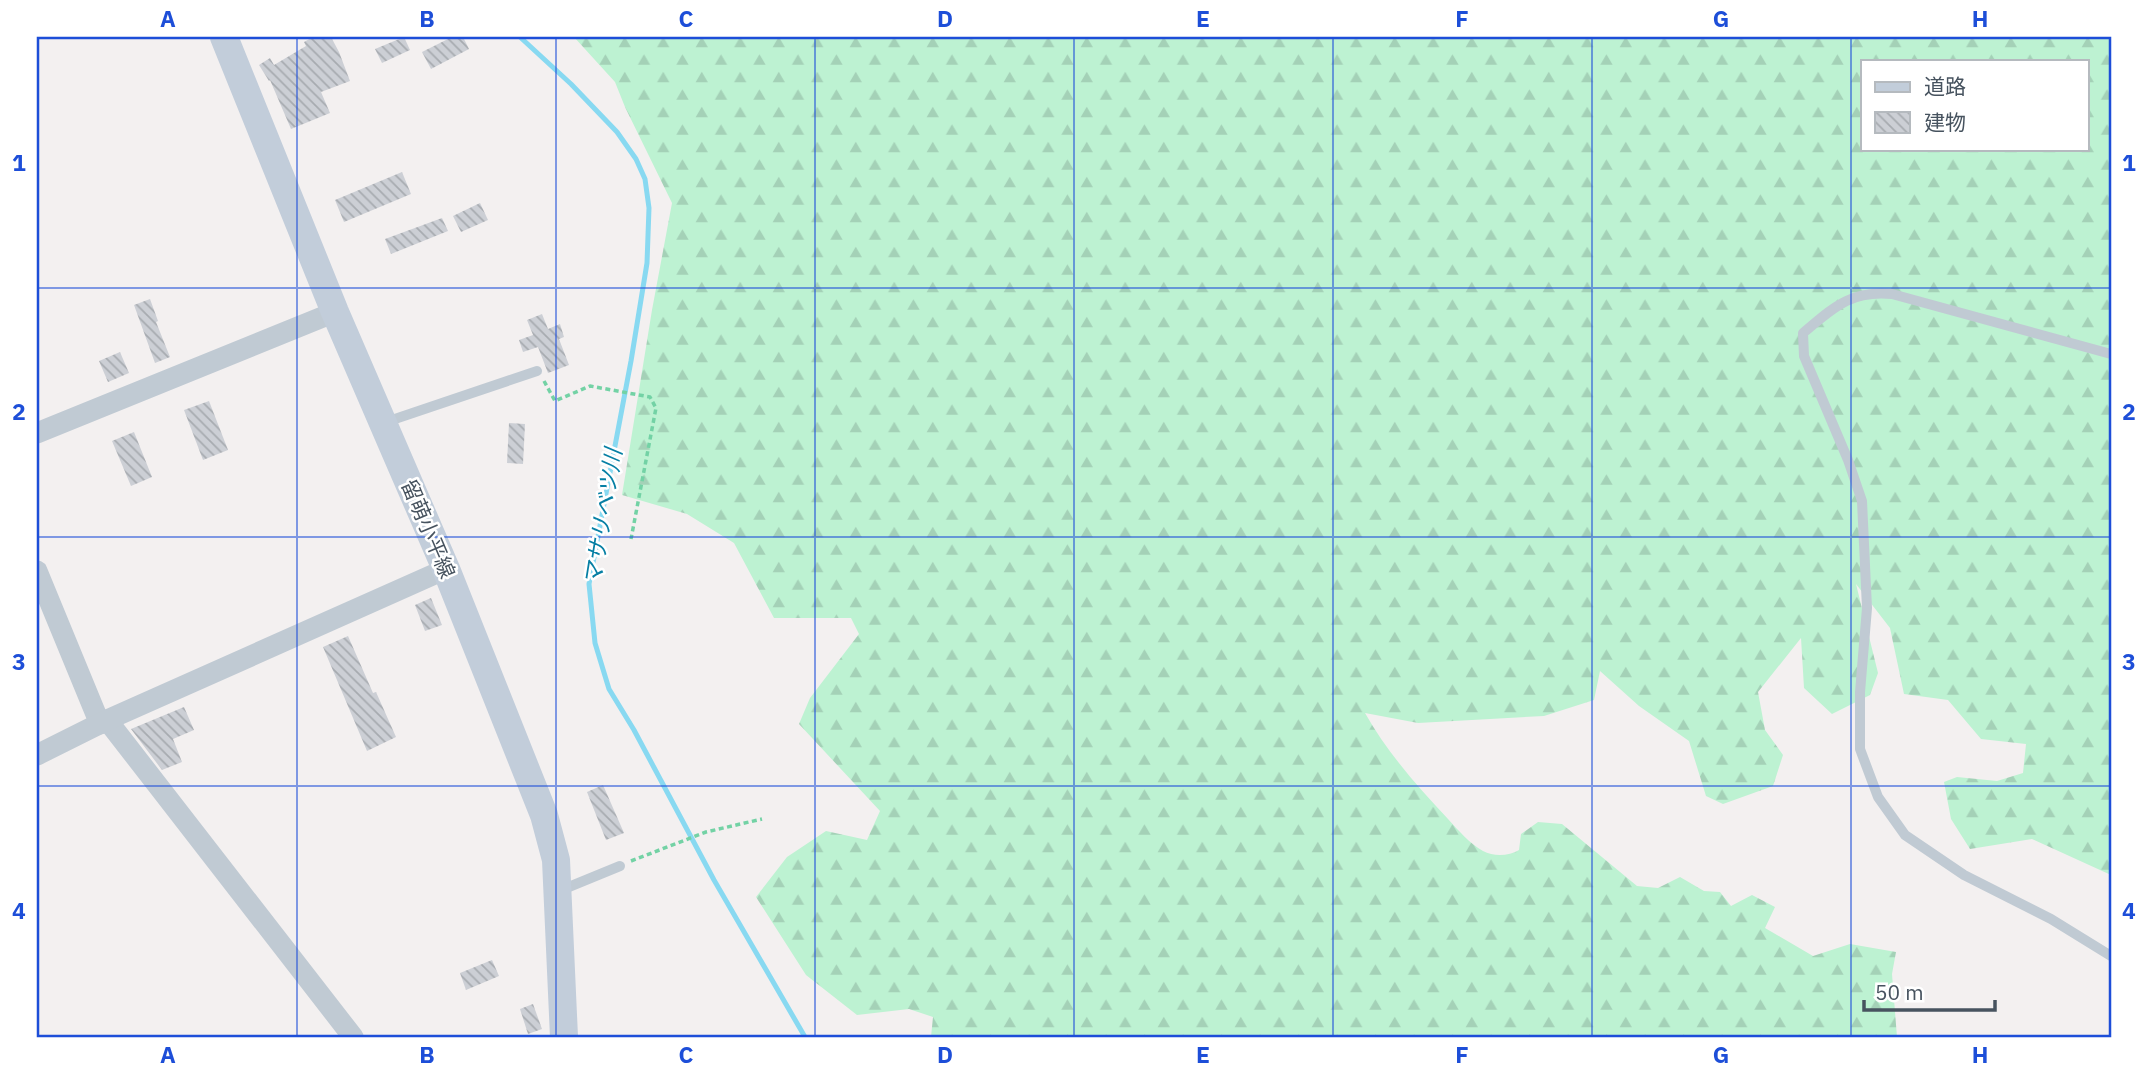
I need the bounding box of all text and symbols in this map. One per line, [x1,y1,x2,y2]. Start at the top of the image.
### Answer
text: A [160,3,176,33]
text: B [419,3,435,33]
text: C [679,3,694,33]
text: D [937,3,953,33]
text: E [1196,3,1210,33]
text: F [1455,3,1469,33]
text: G [1713,3,1729,33]
text: H [1972,3,1988,33]
legend [1861,60,2088,150]
text: 道路 [1924,72,1966,100]
text: 建物 [1924,108,1966,136]
text: 1 [12,147,26,177]
text: 1 [2122,147,2136,177]
text: 2 [12,396,26,426]
text: 2 [2122,396,2136,426]
water label: マサリベツ川 [576,443,628,587]
street label: 留萌小平線 [396,475,462,582]
text: 3 [12,646,26,676]
text: 3 [2122,646,2136,676]
text: 4 [12,895,26,925]
text: 4 [2122,895,2136,925]
scale bar [1864,969,1996,1013]
text: 50 m [1875,978,1924,1006]
text: A [160,1039,176,1069]
text: B [419,1039,435,1069]
text: C [679,1039,694,1069]
text: D [937,1039,953,1069]
text: E [1196,1039,1210,1069]
text: F [1455,1039,1469,1069]
text: G [1713,1039,1729,1069]
text: H [1972,1039,1988,1069]

